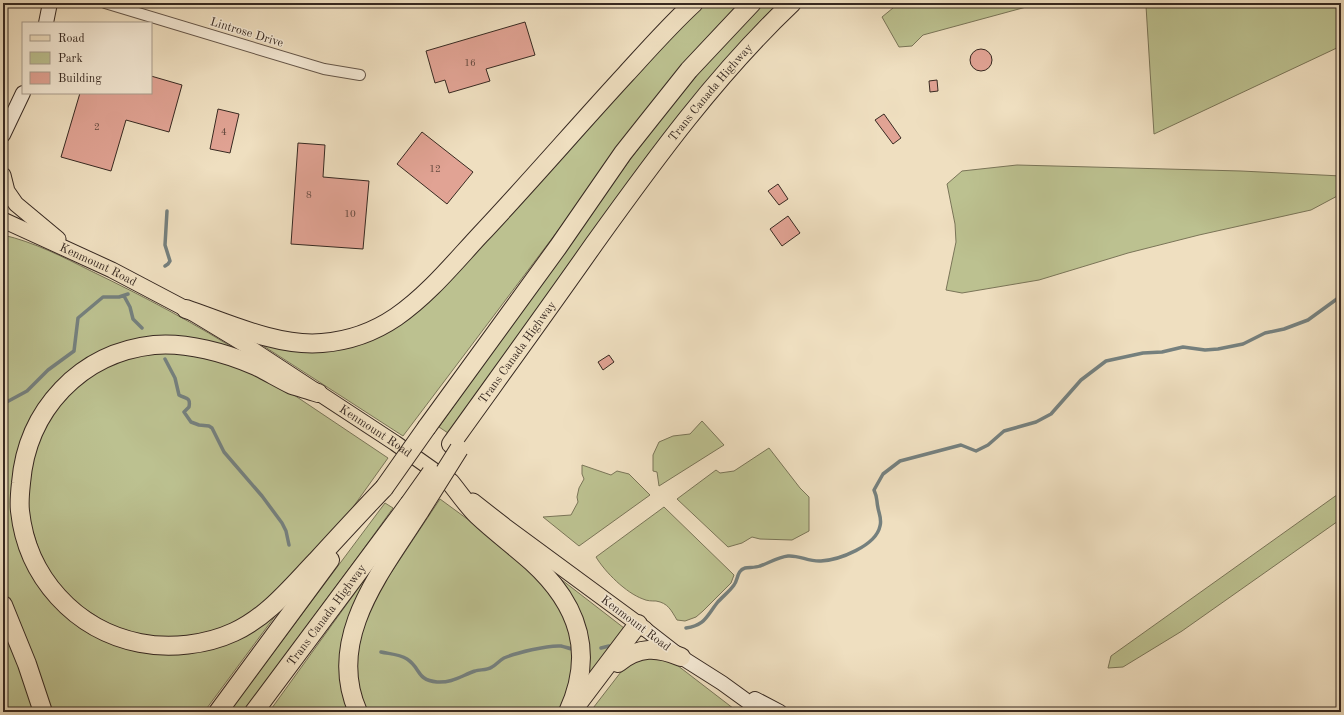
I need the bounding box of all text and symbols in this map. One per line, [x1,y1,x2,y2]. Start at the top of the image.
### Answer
street label: Lintrose Drive [209,16,285,50]
legend [22,22,152,94]
text: Road [58,33,85,45]
street label: Trans Canada Highway [667,42,756,144]
text: Park [58,53,83,65]
house number: 16 [464,58,476,68]
text: Building [58,73,102,85]
house number: 2 [94,122,100,132]
house number: 4 [221,127,227,137]
house number: 12 [429,164,441,174]
house number: 8 [306,190,312,200]
house number: 10 [344,209,356,219]
street label: Kenmount Road [57,242,138,289]
street label: Trans Canada Highway [477,299,559,406]
street label: Kenmount Road [337,403,413,460]
street label: Trans Canada Highway [285,562,369,669]
street label: Kenmount Road [598,594,672,654]

